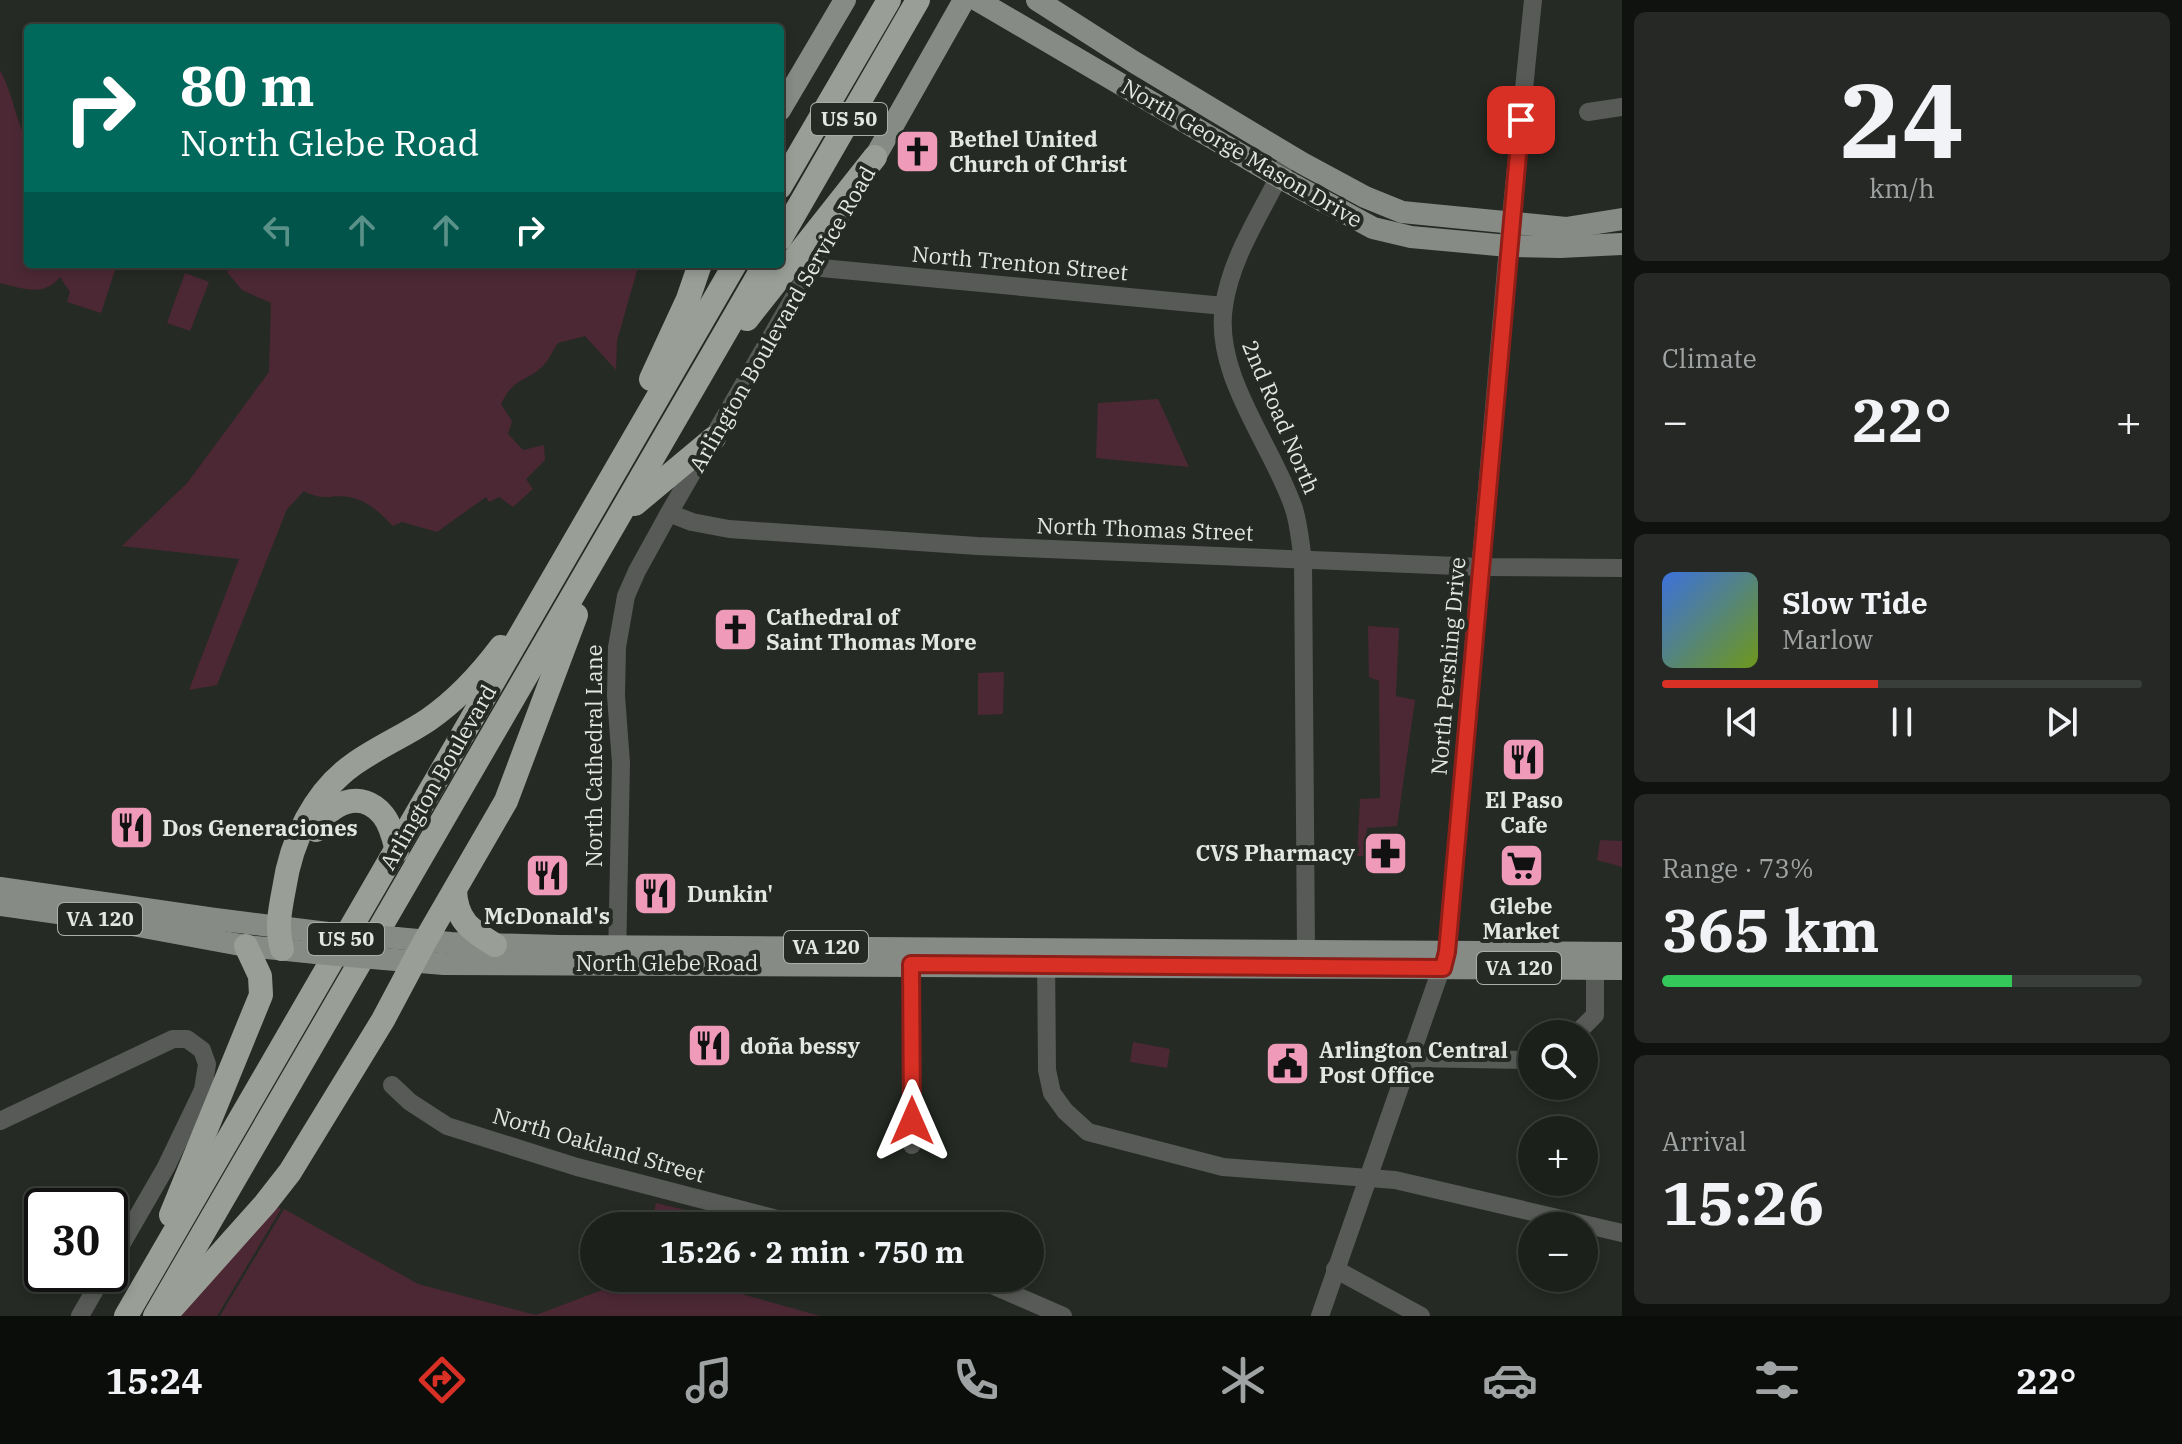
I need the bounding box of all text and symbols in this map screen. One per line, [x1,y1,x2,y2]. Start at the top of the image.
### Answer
text: 80 m [180,49,315,121]
text: 24 [1840,51,1964,187]
icon: right [48,56,152,160]
street label: North George Mason Drive [1117,72,1368,234]
pin [1487,86,1555,154]
icon: arrive [1499,98,1543,142]
road number: US 50 [811,103,887,135]
text: North Glebe Road [180,119,479,166]
place label: Bethel United Church of Christ [949,124,1127,178]
church icon: Bethel United Church of Christ [894,128,942,176]
street label: Arlington Boulevard Service Road [682,160,881,477]
text: km/h [1869,171,1935,205]
icon: left [256,208,300,252]
icon: ahead [340,208,384,252]
icon: ahead [424,208,468,252]
icon: right [508,208,552,252]
street label: North Trenton Street [911,239,1129,286]
street label: 2nd Road North [1236,336,1327,498]
text: Climate [1662,341,1757,375]
text: 22° [1852,380,1952,459]
text: − [1662,392,1688,449]
text: + [2116,392,2142,449]
street label: North Thomas Street [1036,510,1254,547]
street label: North Pershing Drive [1424,556,1471,776]
text: Slow Tide [1782,583,1928,622]
place label: Cathedral of Saint Thomas More [766,602,977,656]
church icon: Cathedral of Saint Thomas More [711,606,759,654]
text: Marlow [1782,622,1873,656]
street label: North Cathedral Lane [579,644,608,868]
street label: Arlington Boulevard [373,679,502,875]
icon: previous [1720,700,1764,744]
icon: pause [1880,700,1924,744]
icon: next [2040,700,2084,744]
restaurant icon: El Paso Cafe [1500,735,1548,783]
place label: El Paso Cafe [1485,785,1563,839]
restaurant icon: Dos Generaciones [107,804,155,852]
place label: Dos Generaciones [162,813,358,842]
pharmacy icon: CVS Pharmacy [1362,829,1410,877]
place label: CVS Pharmacy [1195,838,1355,867]
supermarket icon: Glebe Market [1497,841,1545,889]
restaurant icon: McDonald's [523,851,571,899]
text: Range · 73% [1662,851,1814,885]
restaurant icon: Dunkin' [632,870,680,918]
place label: Dunkin' [687,879,773,908]
text: 365 km [1662,890,1880,969]
place label: Glebe Market [1482,891,1560,945]
place label: McDonald's [484,901,610,930]
road number: VA 120 [58,903,142,935]
road number: US 50 [308,923,384,955]
road number: VA 120 [784,931,868,963]
street label: North Glebe Road [576,948,758,977]
road number: VA 120 [1477,952,1561,984]
map controls [1518,1020,1598,1292]
button: search [1518,1020,1598,1100]
restaurant icon: doña bessy [685,1022,733,1070]
place label: doña bessy [740,1031,860,1060]
place label: Arlington Central Post Office [1319,1035,1508,1089]
public building icon: Arlington Central Post Office [1264,1039,1312,1087]
position arrow [870,1079,954,1163]
street label: North Oakland Street [490,1100,709,1189]
button: + [1518,1116,1598,1196]
text: Arrival [1662,1124,1747,1158]
text: 15:26 [1662,1163,1824,1242]
speed limit sign: 30 [24,1188,128,1292]
button: − [1518,1212,1598,1292]
text: 15:26 · 2 min · 750 m [660,1232,964,1271]
icon: directions [414,1352,470,1408]
icon: music [681,1352,737,1408]
icon: phone [948,1352,1004,1408]
icon: climate [1215,1352,1271,1408]
icon: car [1482,1352,1538,1408]
icon: filters [1749,1352,1805,1408]
text: 15:24 [106,1357,203,1404]
text: 22° [2016,1357,2076,1404]

